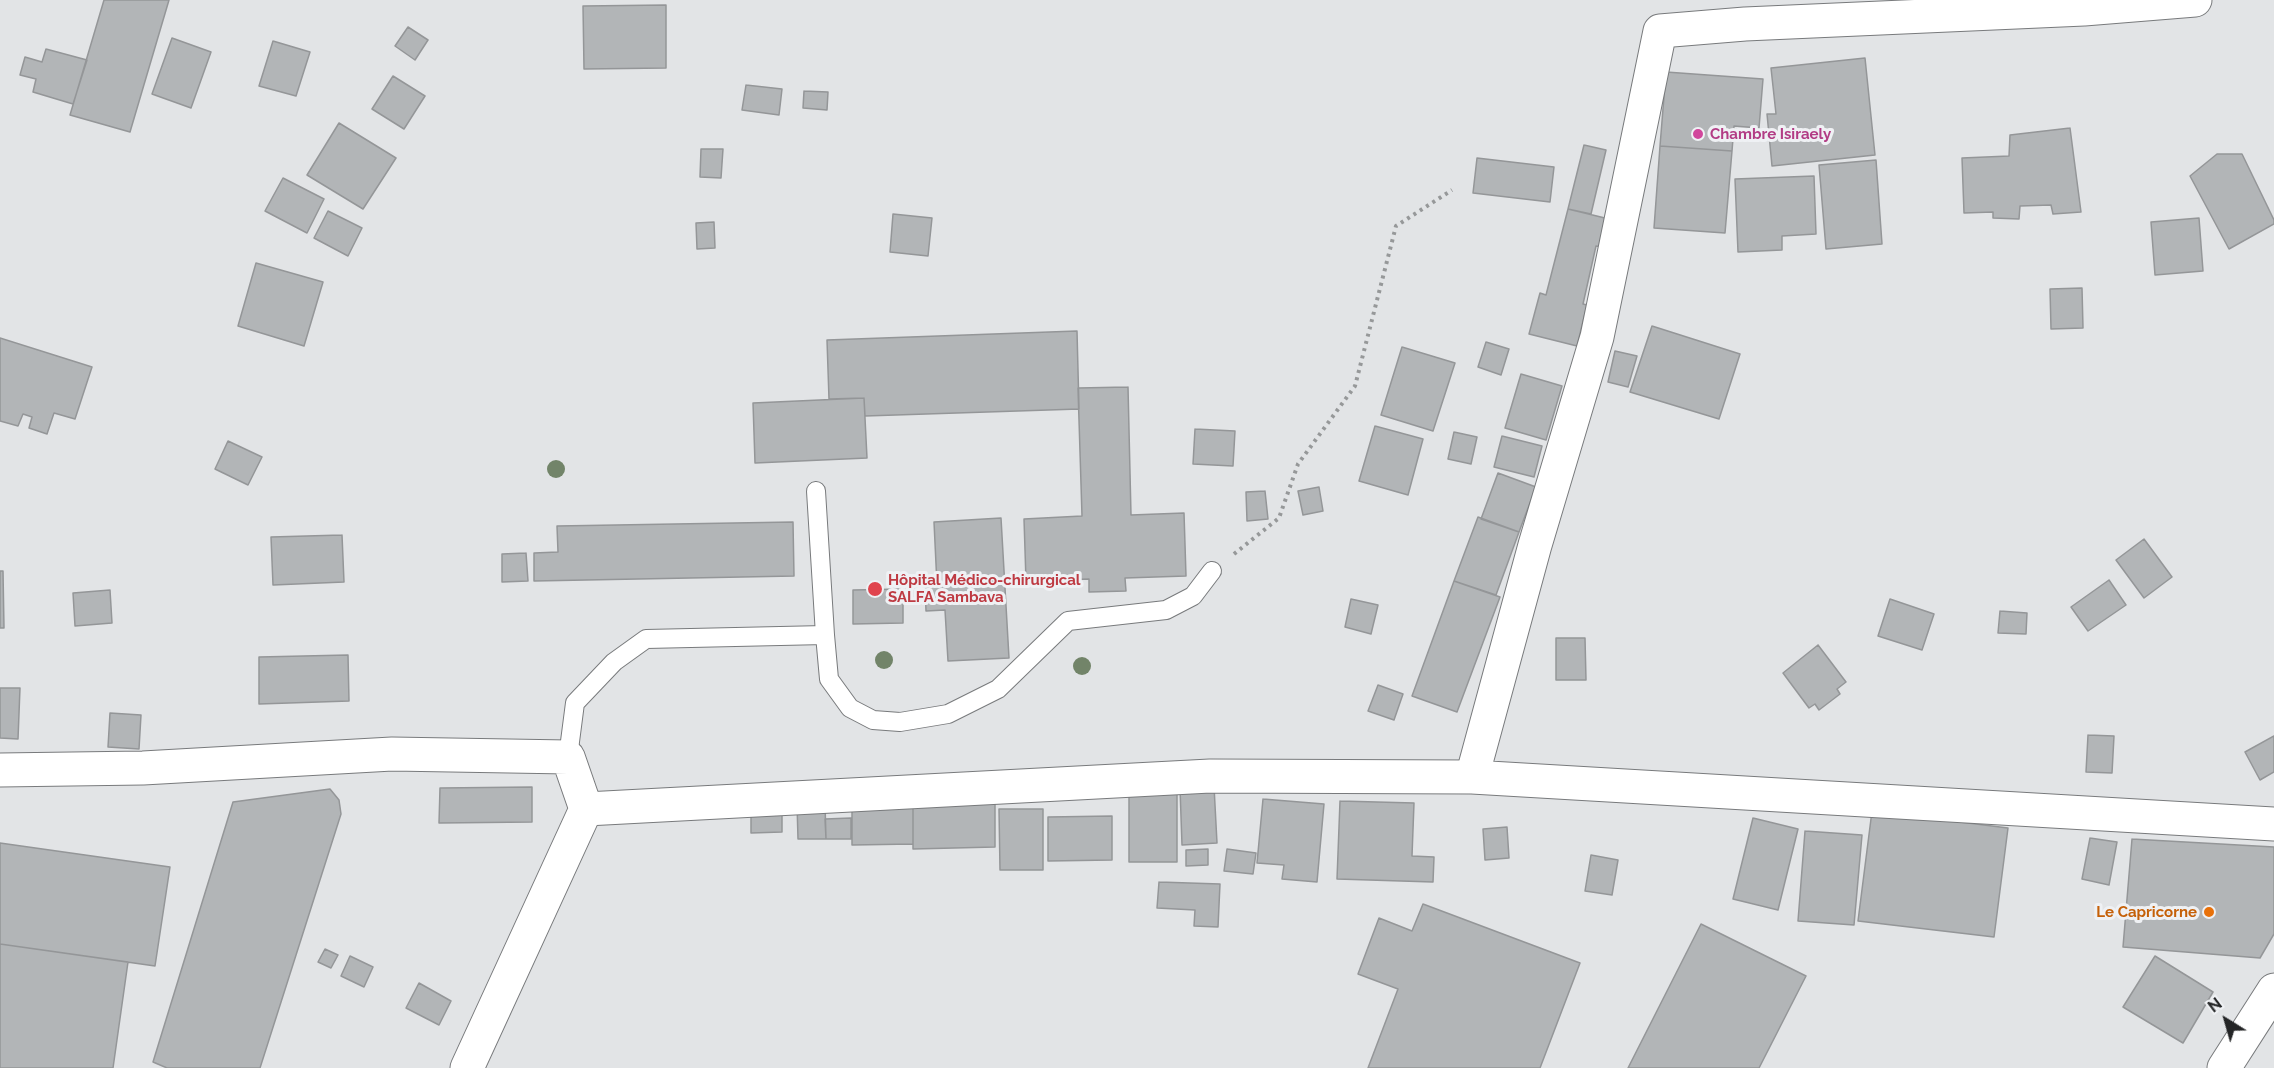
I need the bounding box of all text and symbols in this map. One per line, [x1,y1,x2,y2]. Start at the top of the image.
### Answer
place label: Chambre Isiraely [1710,125,1831,143]
marker: Chambre Isiraely [1691,127,1705,141]
place label: Hôpital Médico-chirurgical SALFA Sambava [888,571,1081,606]
marker: Hôpital Médico-chirurgical SALFA Sambava [866,580,884,598]
place label: Le Capricorne [2096,903,2197,921]
marker: Le Capricorne [2202,905,2216,919]
north arrow [2196,990,2256,1050]
text: N [2204,994,2225,1016]

